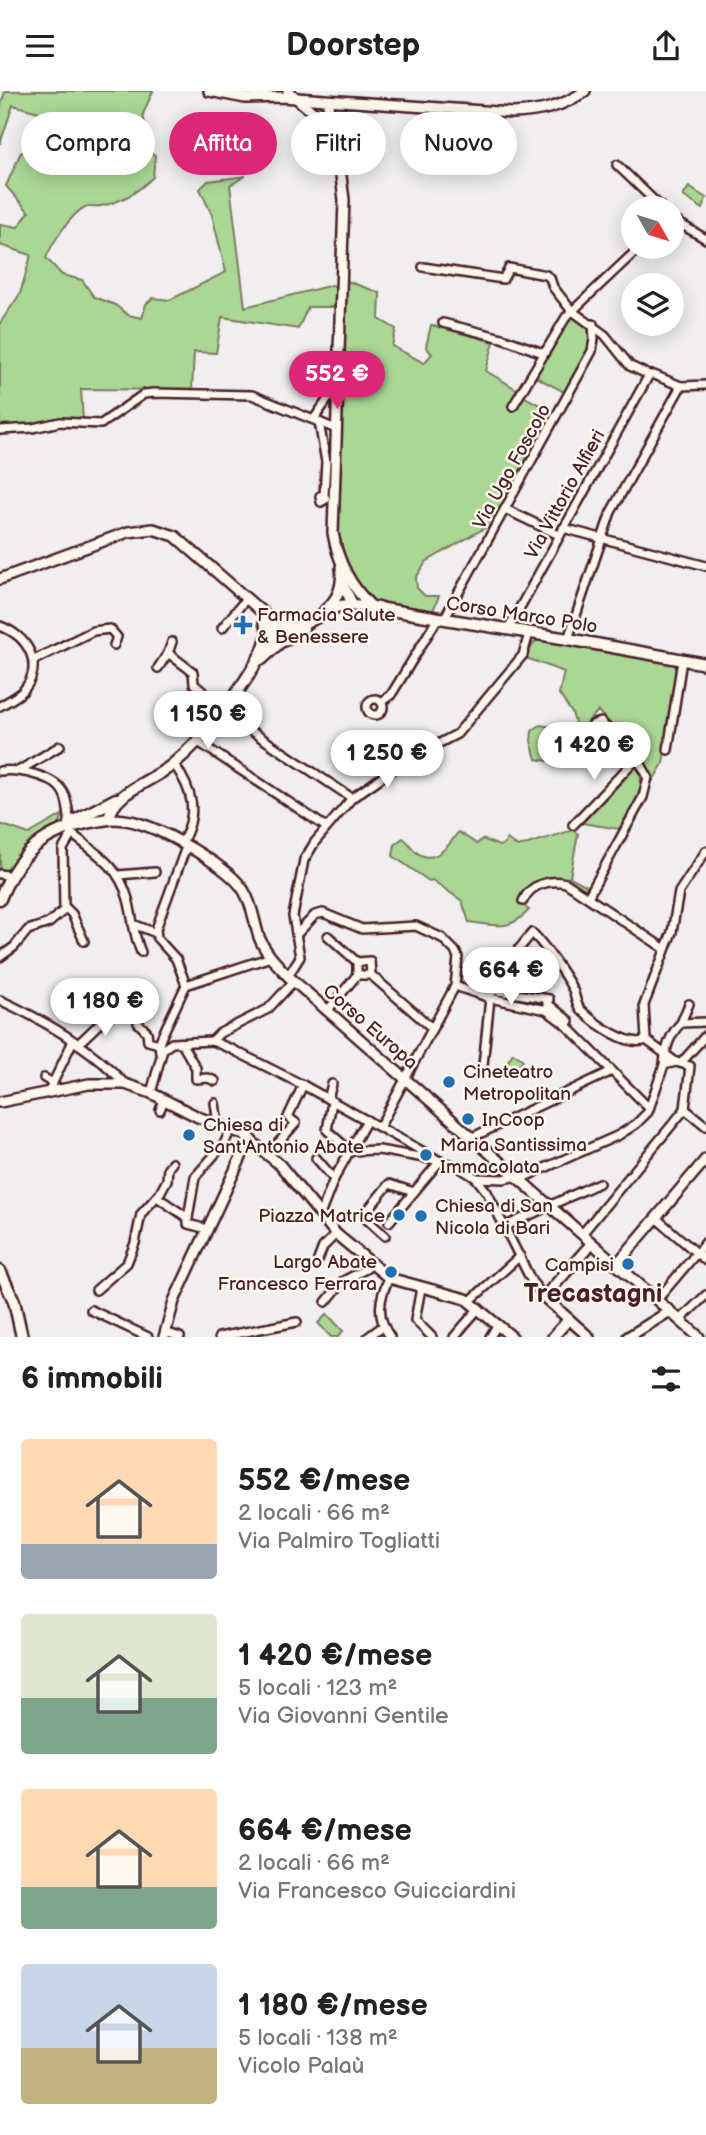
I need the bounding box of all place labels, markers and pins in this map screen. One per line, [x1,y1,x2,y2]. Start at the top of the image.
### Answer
pin: 552 € [288,351,386,411]
place label: Farmacia Salute & Benessere [257,604,396,649]
marker: Farmacia Salute & Benessere [235,617,251,633]
pin: 1 150 € [143,691,273,751]
pin: 1 420 € [529,723,659,782]
pin: 1 250 € [322,731,452,790]
pin: 664 € [462,947,560,1007]
pin: 1 180 € [40,979,170,1038]
place label: Cineteatro Metropolitan [463,1061,571,1106]
marker: Cineteatro Metropolitan [441,1074,457,1090]
place label: InCoop [482,1109,545,1132]
marker: InCoop [460,1111,476,1127]
place label: Chiesa di Sant'Antonio Abate [203,1114,364,1159]
marker: Chiesa di Sant'Antonio Abate [181,1127,197,1143]
place label: Maria Santissima Immacolata [440,1134,587,1179]
marker: Maria Santissima Immacolata [418,1147,434,1163]
place label: Chiesa di San Nicola di Bari [435,1195,553,1240]
place label: Piazza Matrice [258,1205,385,1228]
marker: Piazza Matrice [391,1207,407,1223]
marker: Chiesa di San Nicola di Bari [413,1208,429,1224]
place label: Largo Abate Francesco Ferrara [218,1251,377,1296]
place label: Campisi [545,1254,614,1277]
marker: Campisi [620,1256,636,1272]
marker: Largo Abate Francesco Ferrara [383,1264,399,1280]

